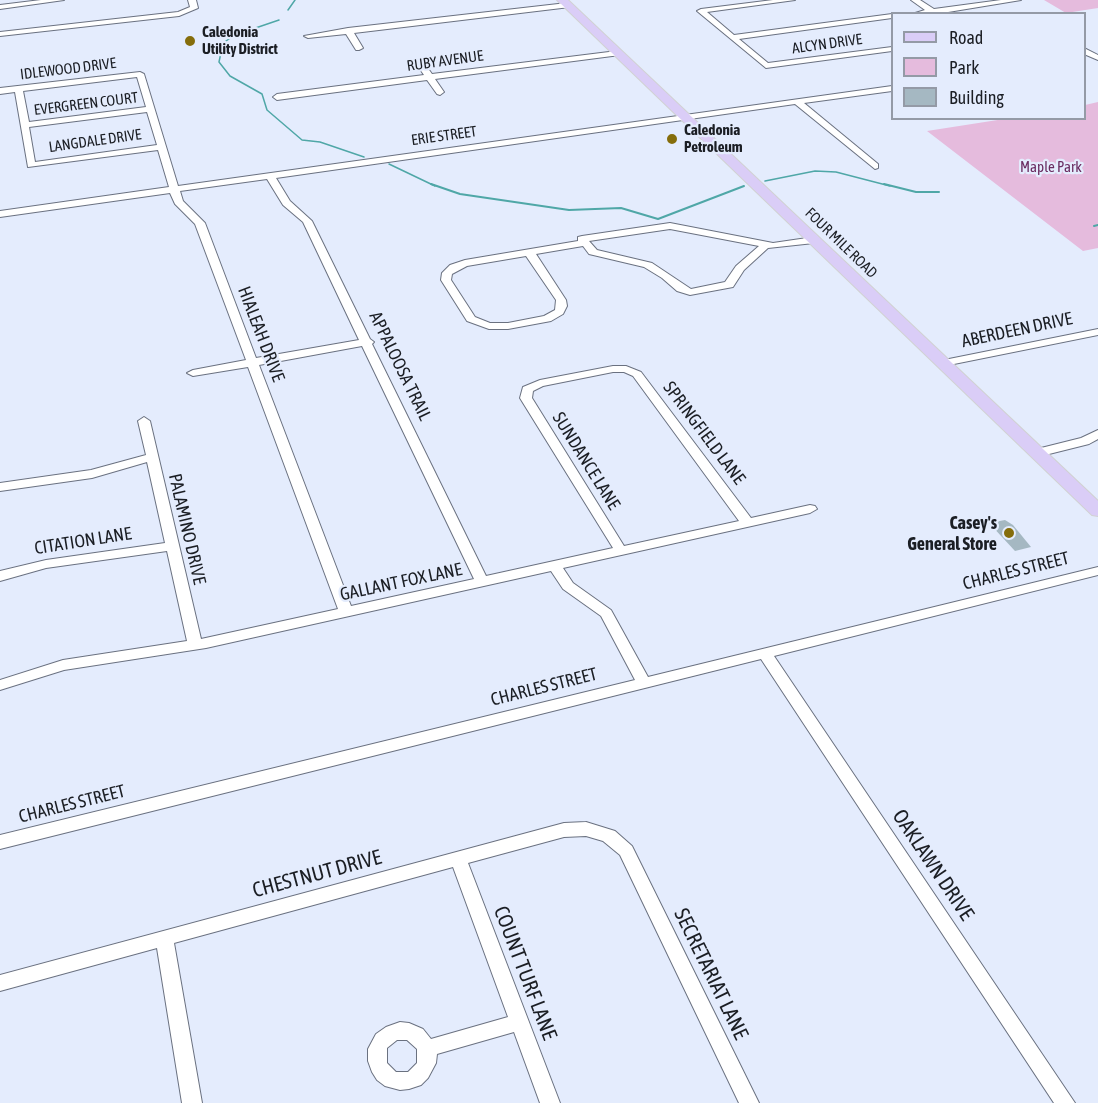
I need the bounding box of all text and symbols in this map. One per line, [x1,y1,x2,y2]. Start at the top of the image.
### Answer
legend [891,12,1086,120]
place label: Caledonia Utility District [202,23,278,58]
text: Road [949,27,983,48]
street label: ALCYN DRIVE [791,30,863,58]
marker: Caledonia Utility District [183,34,197,48]
street label: RUBY AVENUE [406,47,484,75]
street label: IDLEWOOD DRIVE [19,54,117,84]
text: Park [949,57,979,78]
text: Building [949,87,1004,108]
street label: EVERGREEN COURT [33,89,139,119]
place label: Caledonia Petroleum [684,121,742,156]
street label: ERIE STREET [410,123,478,149]
street label: LANGDALE DRIVE [47,126,143,156]
marker: Caledonia Petroleum [665,132,679,146]
park label: Maple Park [1020,158,1082,176]
street label: FOUR MILE ROAD [801,204,881,282]
street label: HIALEAH DRIVE [233,283,289,385]
street label: APPALOOSA TRAIL [364,308,436,424]
street label: ABERDEEN DRIVE [960,308,1074,352]
street label: SPRINGFIELD LANE [658,377,750,489]
street label: SUNDANCE LANE [548,408,624,514]
street label: PALAMINO DRIVE [164,471,210,587]
place label: Casey's General Store [907,512,997,554]
street label: CITATION LANE [33,523,133,559]
marker: Casey's General Store [1002,526,1016,540]
street label: CHARLES STREET [961,547,1071,595]
street label: GALLANT FOX LANE [338,559,464,605]
street label: CHARLES STREET [489,663,599,711]
street label: CHARLES STREET [17,780,127,828]
street label: OAKLAWN DRIVE [887,805,979,925]
street label: CHESTNUT DRIVE [250,845,384,903]
street label: COUNT TURF LANE [488,902,562,1044]
street label: SECRETARIAT LANE [668,904,754,1044]

